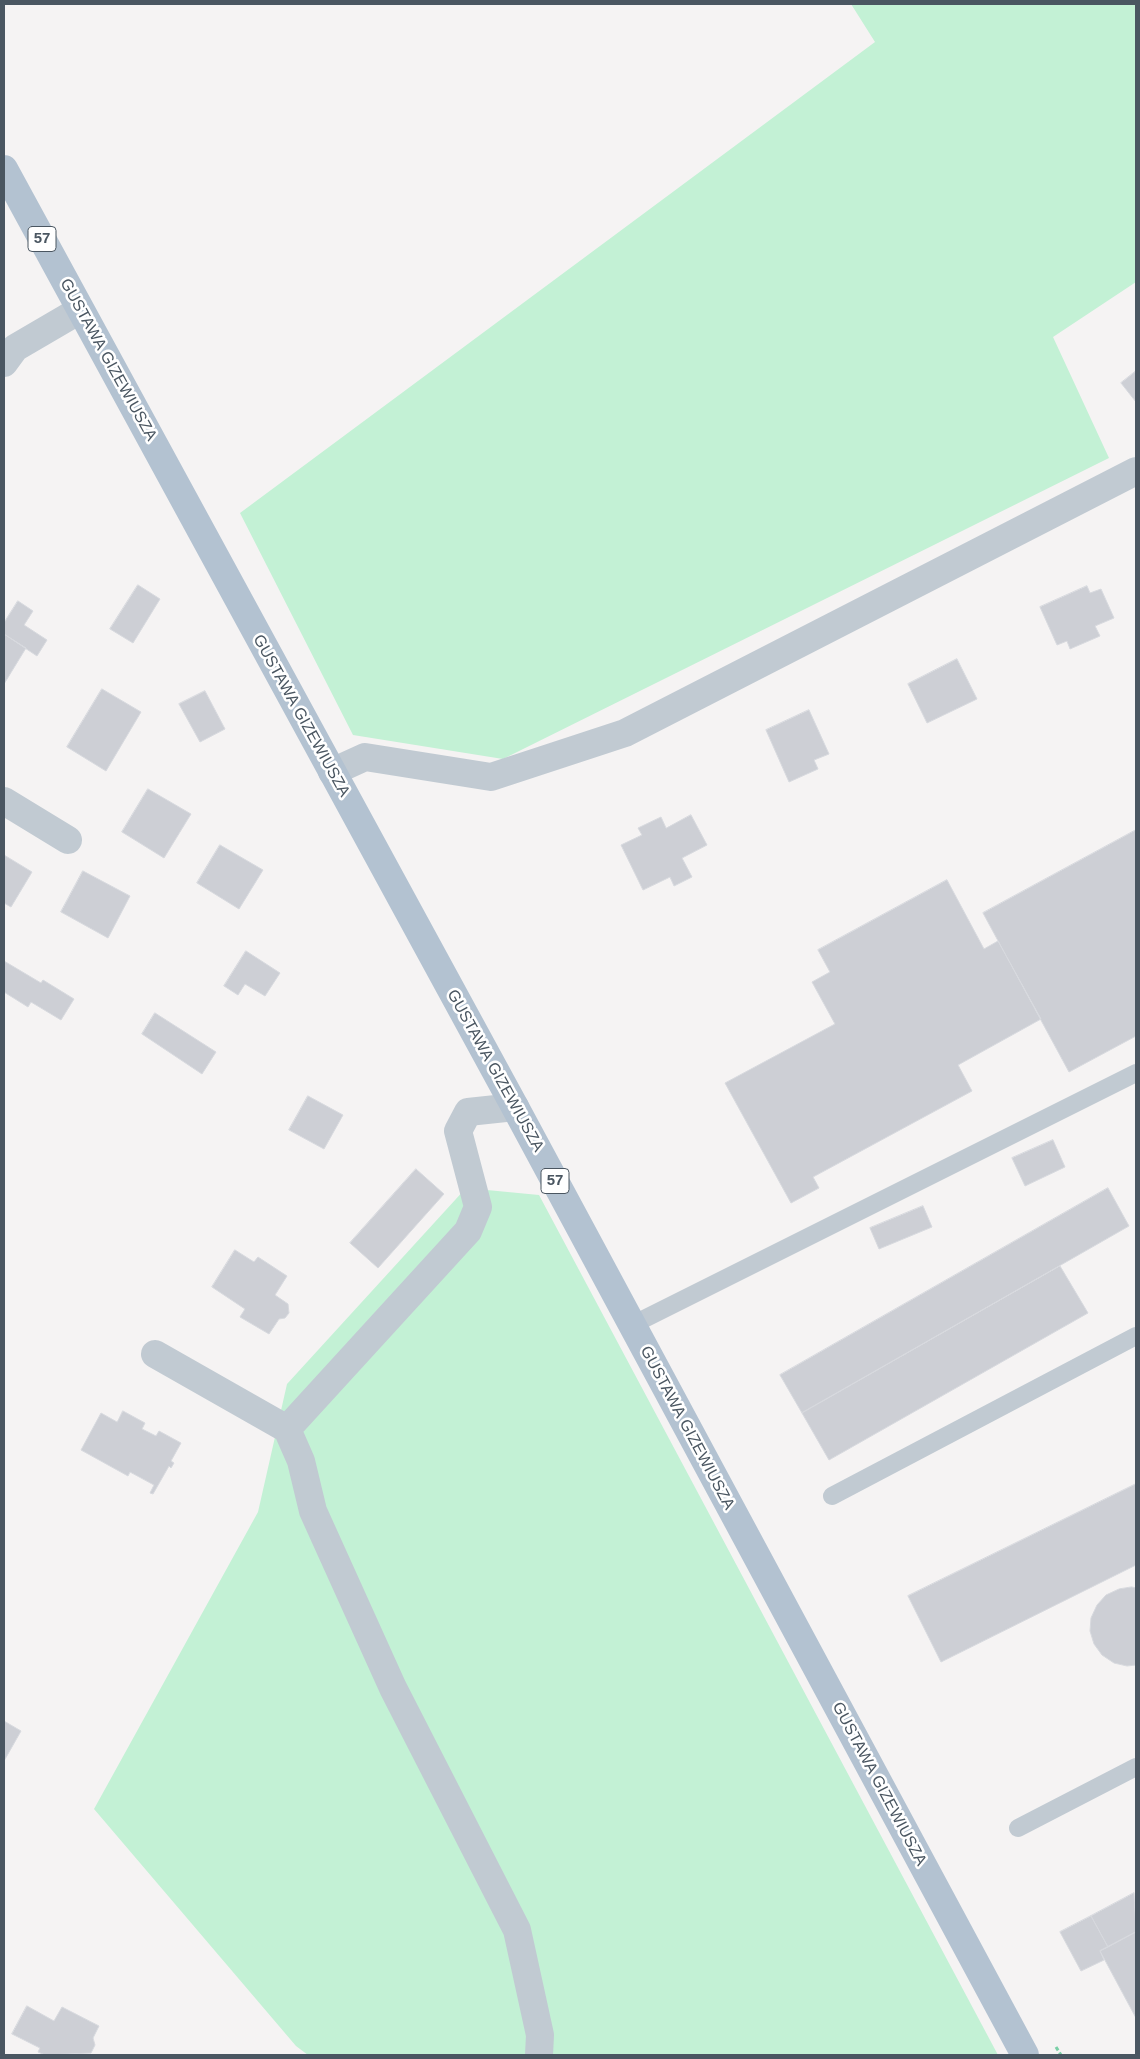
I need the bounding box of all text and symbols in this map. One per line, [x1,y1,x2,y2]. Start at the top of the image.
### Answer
road number: 57 [28,226,56,252]
street label: GUSTAWA GIZEWIUSZA [55,276,161,444]
street label: GUSTAWA GIZEWIUSZA [248,632,354,800]
street label: GUSTAWA GIZEWIUSZA [442,987,548,1155]
road number: 57 [541,1168,569,1194]
street label: GUSTAWA GIZEWIUSZA [636,1343,738,1513]
street label: GUSTAWA GIZEWIUSZA [828,1699,930,1869]

